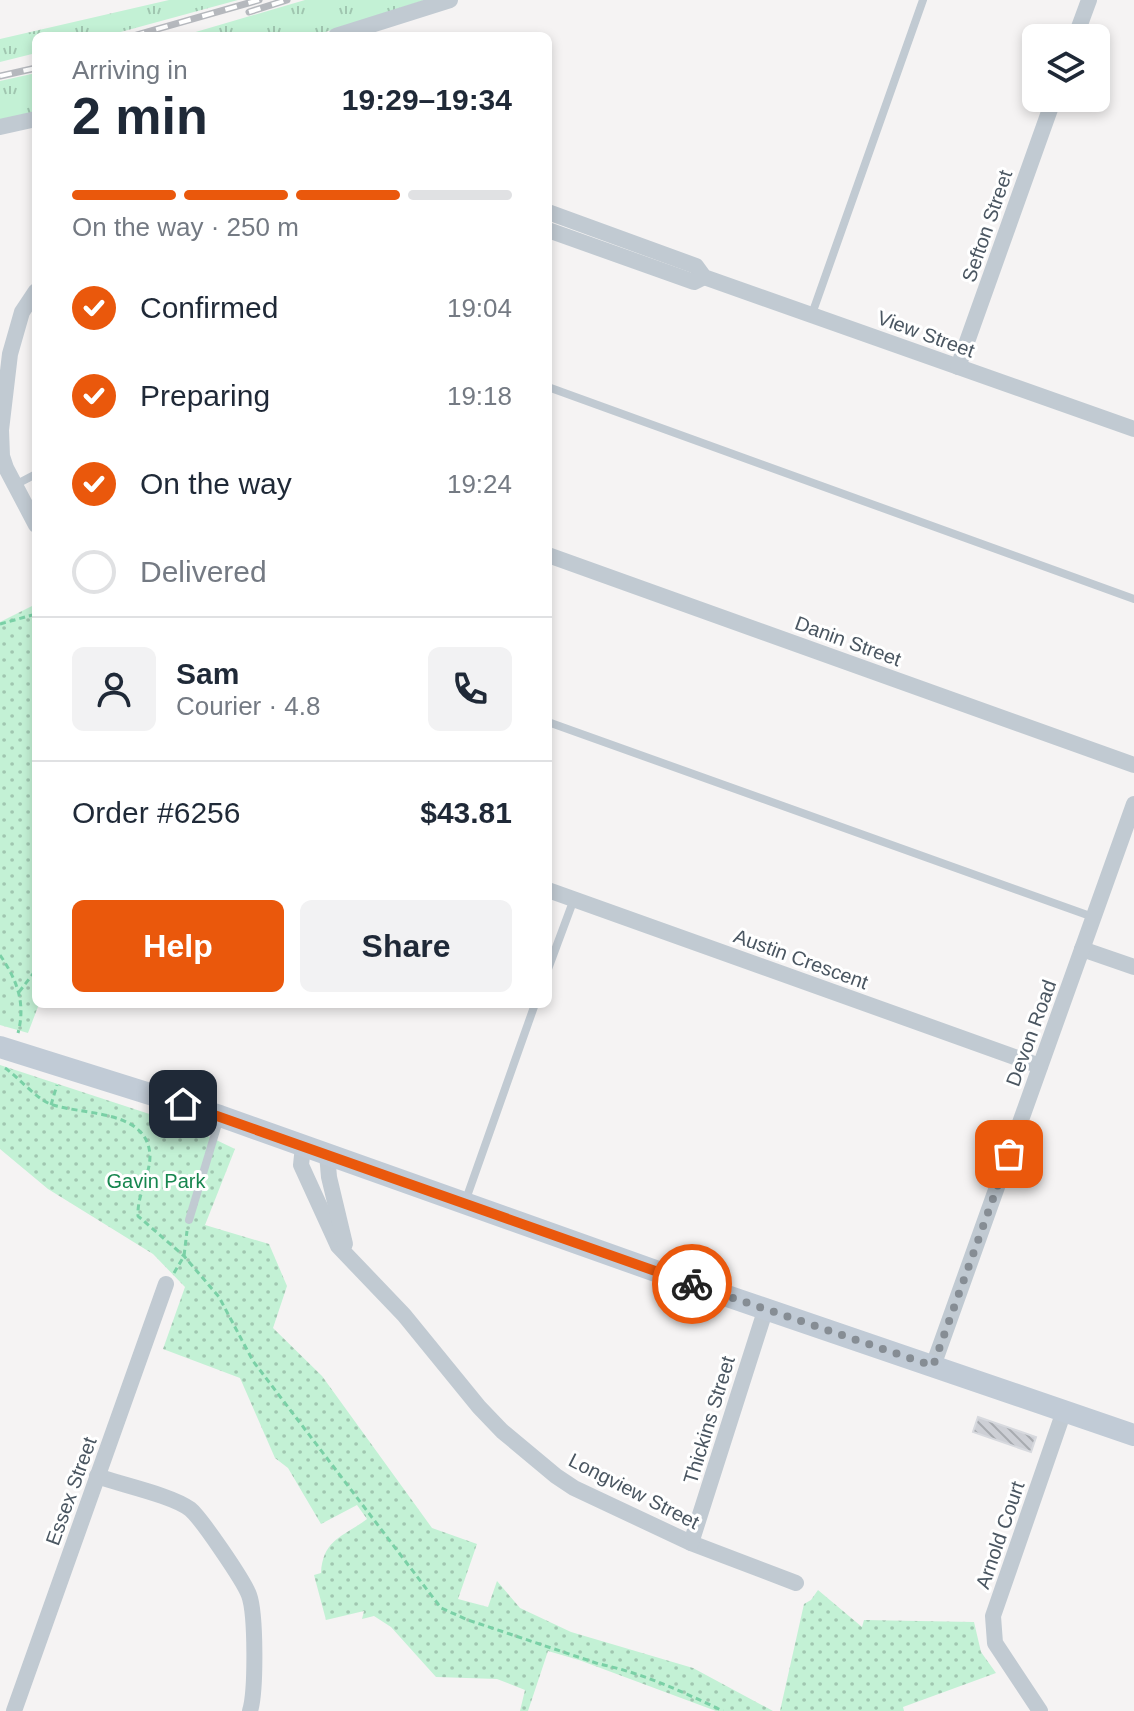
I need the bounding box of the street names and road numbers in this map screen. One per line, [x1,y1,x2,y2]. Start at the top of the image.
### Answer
street label: Sefton Street [958,167,1017,285]
street label: View Street [874,306,978,362]
street label: Danin Street [792,612,904,670]
street label: Austin Crescent [731,925,872,994]
street label: Devon Road [1002,977,1060,1089]
street label: Thickins Street [679,1353,739,1486]
street label: Essex Street [41,1434,101,1548]
street label: Longview Street [565,1449,703,1534]
street label: Arnold Court [971,1478,1029,1592]

